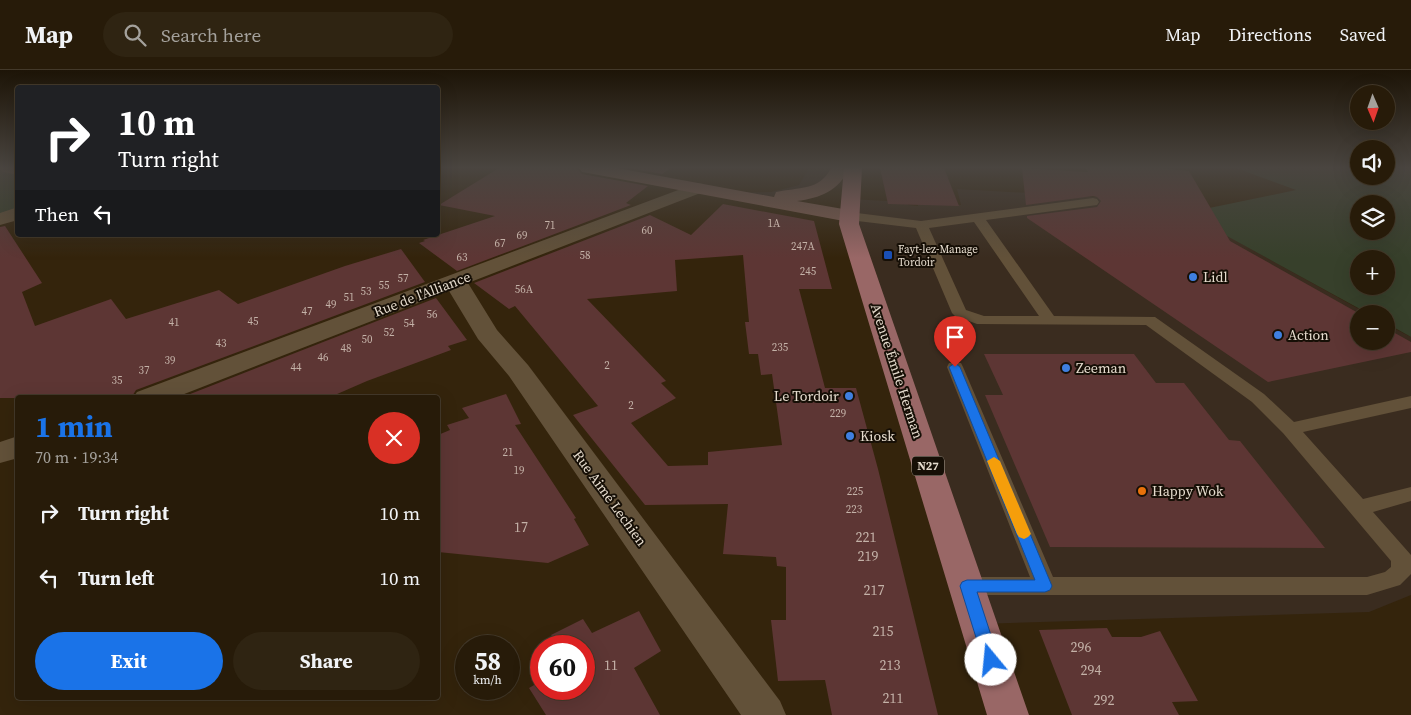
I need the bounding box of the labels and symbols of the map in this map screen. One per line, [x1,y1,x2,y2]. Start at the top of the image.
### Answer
north arrow [1350,85,1395,130]
house number: 1A [768,216,781,231]
house number: 71 [545,218,556,233]
house number: 60 [642,223,653,238]
house number: 69 [517,228,528,243]
house number: 67 [495,236,506,251]
house number: 247A [791,239,816,254]
place label: Fayt-lez-Manage Tordoir [898,242,978,270]
house number: 58 [580,248,591,263]
marker: Fayt-lez-Manage Tordoir [882,249,894,261]
house number: 63 [457,250,468,265]
house number: 245 [800,264,817,279]
street label: Rue de l'Alliance [371,266,473,322]
place label: Lidl [1203,267,1228,287]
house number: 57 [398,271,409,286]
marker: Lidl [1187,271,1199,283]
house number: 55 [379,278,390,293]
house number: 56A [515,282,534,297]
house number: 53 [361,284,372,299]
house number: 51 [344,290,355,305]
house number: 49 [326,297,337,312]
street label: Avenue Émile Herman [866,301,928,442]
house number: 47 [302,304,313,319]
house number: 56 [427,307,438,322]
house number: 45 [248,314,259,329]
house number: 41 [169,315,180,330]
house number: 54 [404,316,415,331]
pin [934,316,976,367]
house number: 52 [384,325,395,340]
place label: Action [1288,325,1329,345]
marker: Action [1272,329,1284,341]
house number: 50 [362,332,373,347]
house number: 43 [216,336,227,351]
house number: 235 [772,340,789,355]
house number: 48 [341,341,352,356]
house number: 46 [318,350,329,365]
house number: 39 [165,353,176,368]
house number: 2 [604,358,610,373]
place label: Zeeman [1076,358,1127,378]
house number: 44 [291,360,302,375]
marker: Zeeman [1060,362,1072,374]
house number: 37 [139,363,150,378]
house number: 35 [112,373,123,388]
place label: Le Tordoir [774,386,839,406]
marker: Le Tordoir [843,390,855,402]
house number: 2 [628,398,634,413]
house number: 229 [830,406,846,421]
place label: Kiosk [860,426,895,446]
marker: Kiosk [844,430,856,442]
house number: 21 [503,445,514,460]
street label: Rue Aimé Lechien [568,446,652,551]
road number: N27 [912,456,944,476]
house number: 19 [514,463,525,478]
place label: Happy Wok [1152,481,1224,501]
house number: 225 [847,484,864,499]
marker: Happy Wok [1136,485,1148,497]
house number: 223 [846,502,863,517]
house number: 17 [514,517,528,537]
house number: 221 [856,527,877,547]
house number: 219 [858,546,879,566]
house number: 217 [864,580,885,600]
house number: 215 [873,621,894,641]
position arrow [964,633,1016,685]
speed limit sign: 60 [530,635,595,700]
house number: 296 [1071,637,1092,657]
house number: 11 [604,655,618,675]
house number: 213 [880,655,901,675]
house number: 294 [1081,660,1102,680]
house number: 211 [883,688,904,708]
house number: 292 [1094,690,1115,710]

